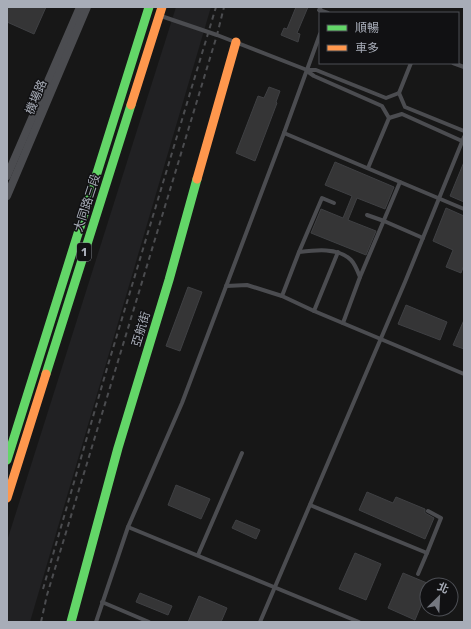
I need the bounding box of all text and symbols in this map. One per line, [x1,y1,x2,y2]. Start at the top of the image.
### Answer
legend [319,12,459,64]
text: 順暢 [355,21,379,35]
text: 車多 [355,41,379,55]
street label: 機場路 [23,78,49,116]
street label: 大同路三段 [71,172,103,234]
road number: 1 [77,243,91,261]
street label: 亞航街 [129,310,153,348]
north arrow [419,577,459,617]
text: 北 [435,580,451,596]

